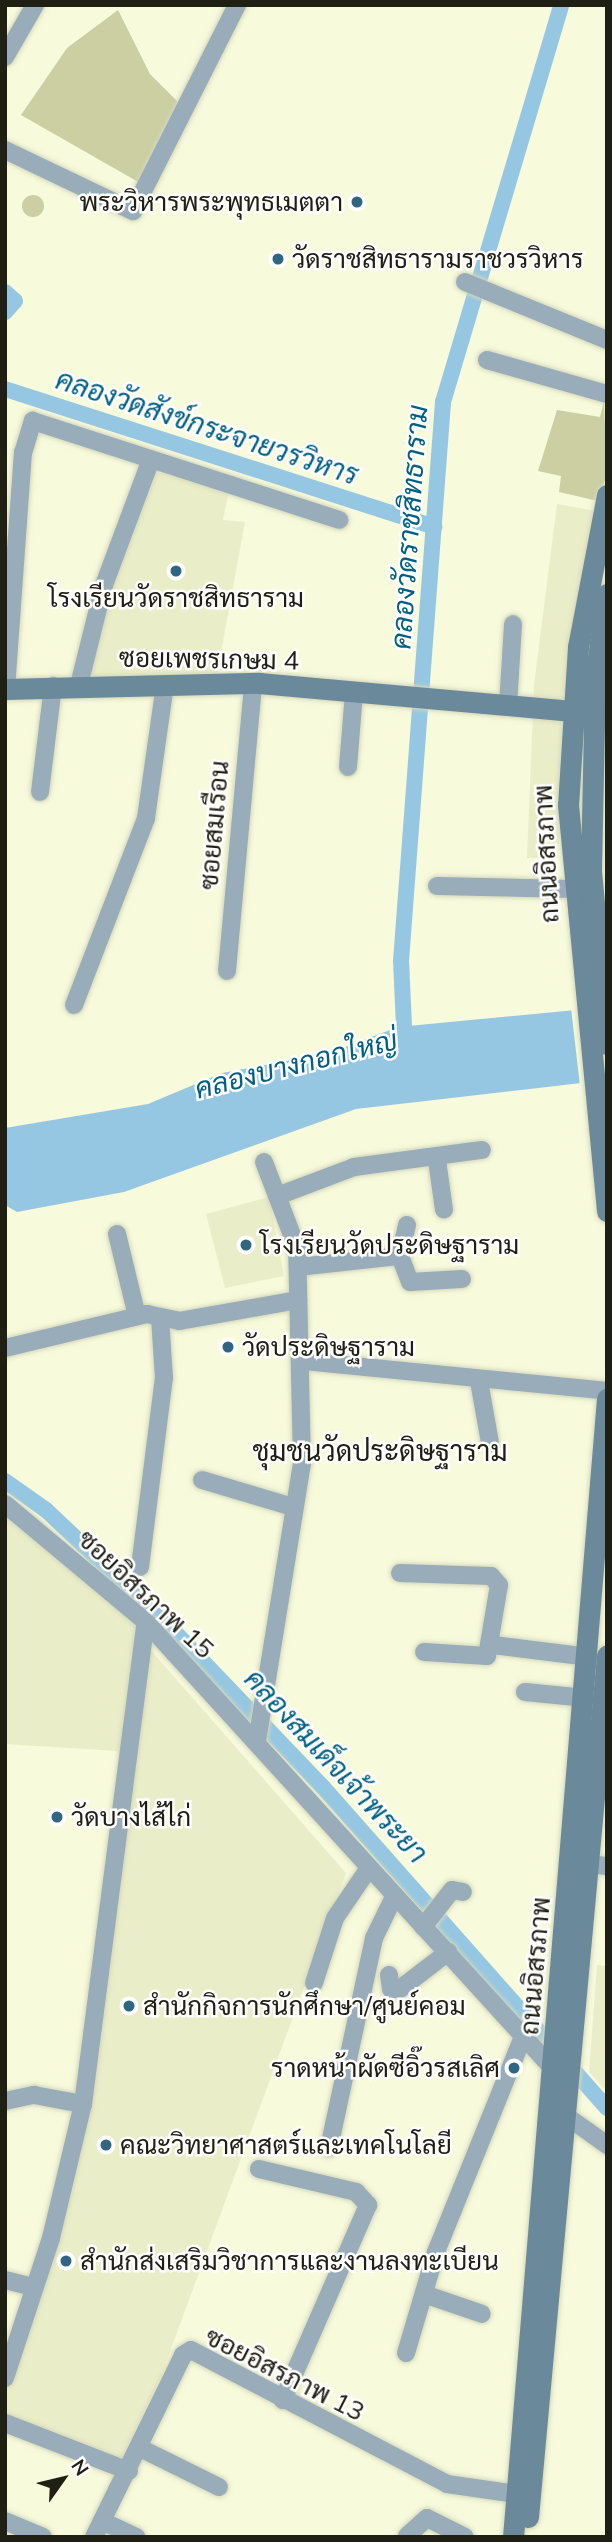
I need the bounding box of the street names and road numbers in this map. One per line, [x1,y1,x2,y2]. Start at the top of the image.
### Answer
street label: ซอยเพชรเกษม 4 [119,642,299,676]
street label: ซอยสมเรือน [193,759,235,891]
street label: ถนนอิสรภาพ [527,784,565,924]
street label: ซอยอิสรภาพ 15 [72,1523,220,1665]
street label: ถนนอิสรภาพ [513,1896,557,2036]
street label: ซอยอิสรภาพ 13 [200,2321,370,2427]

